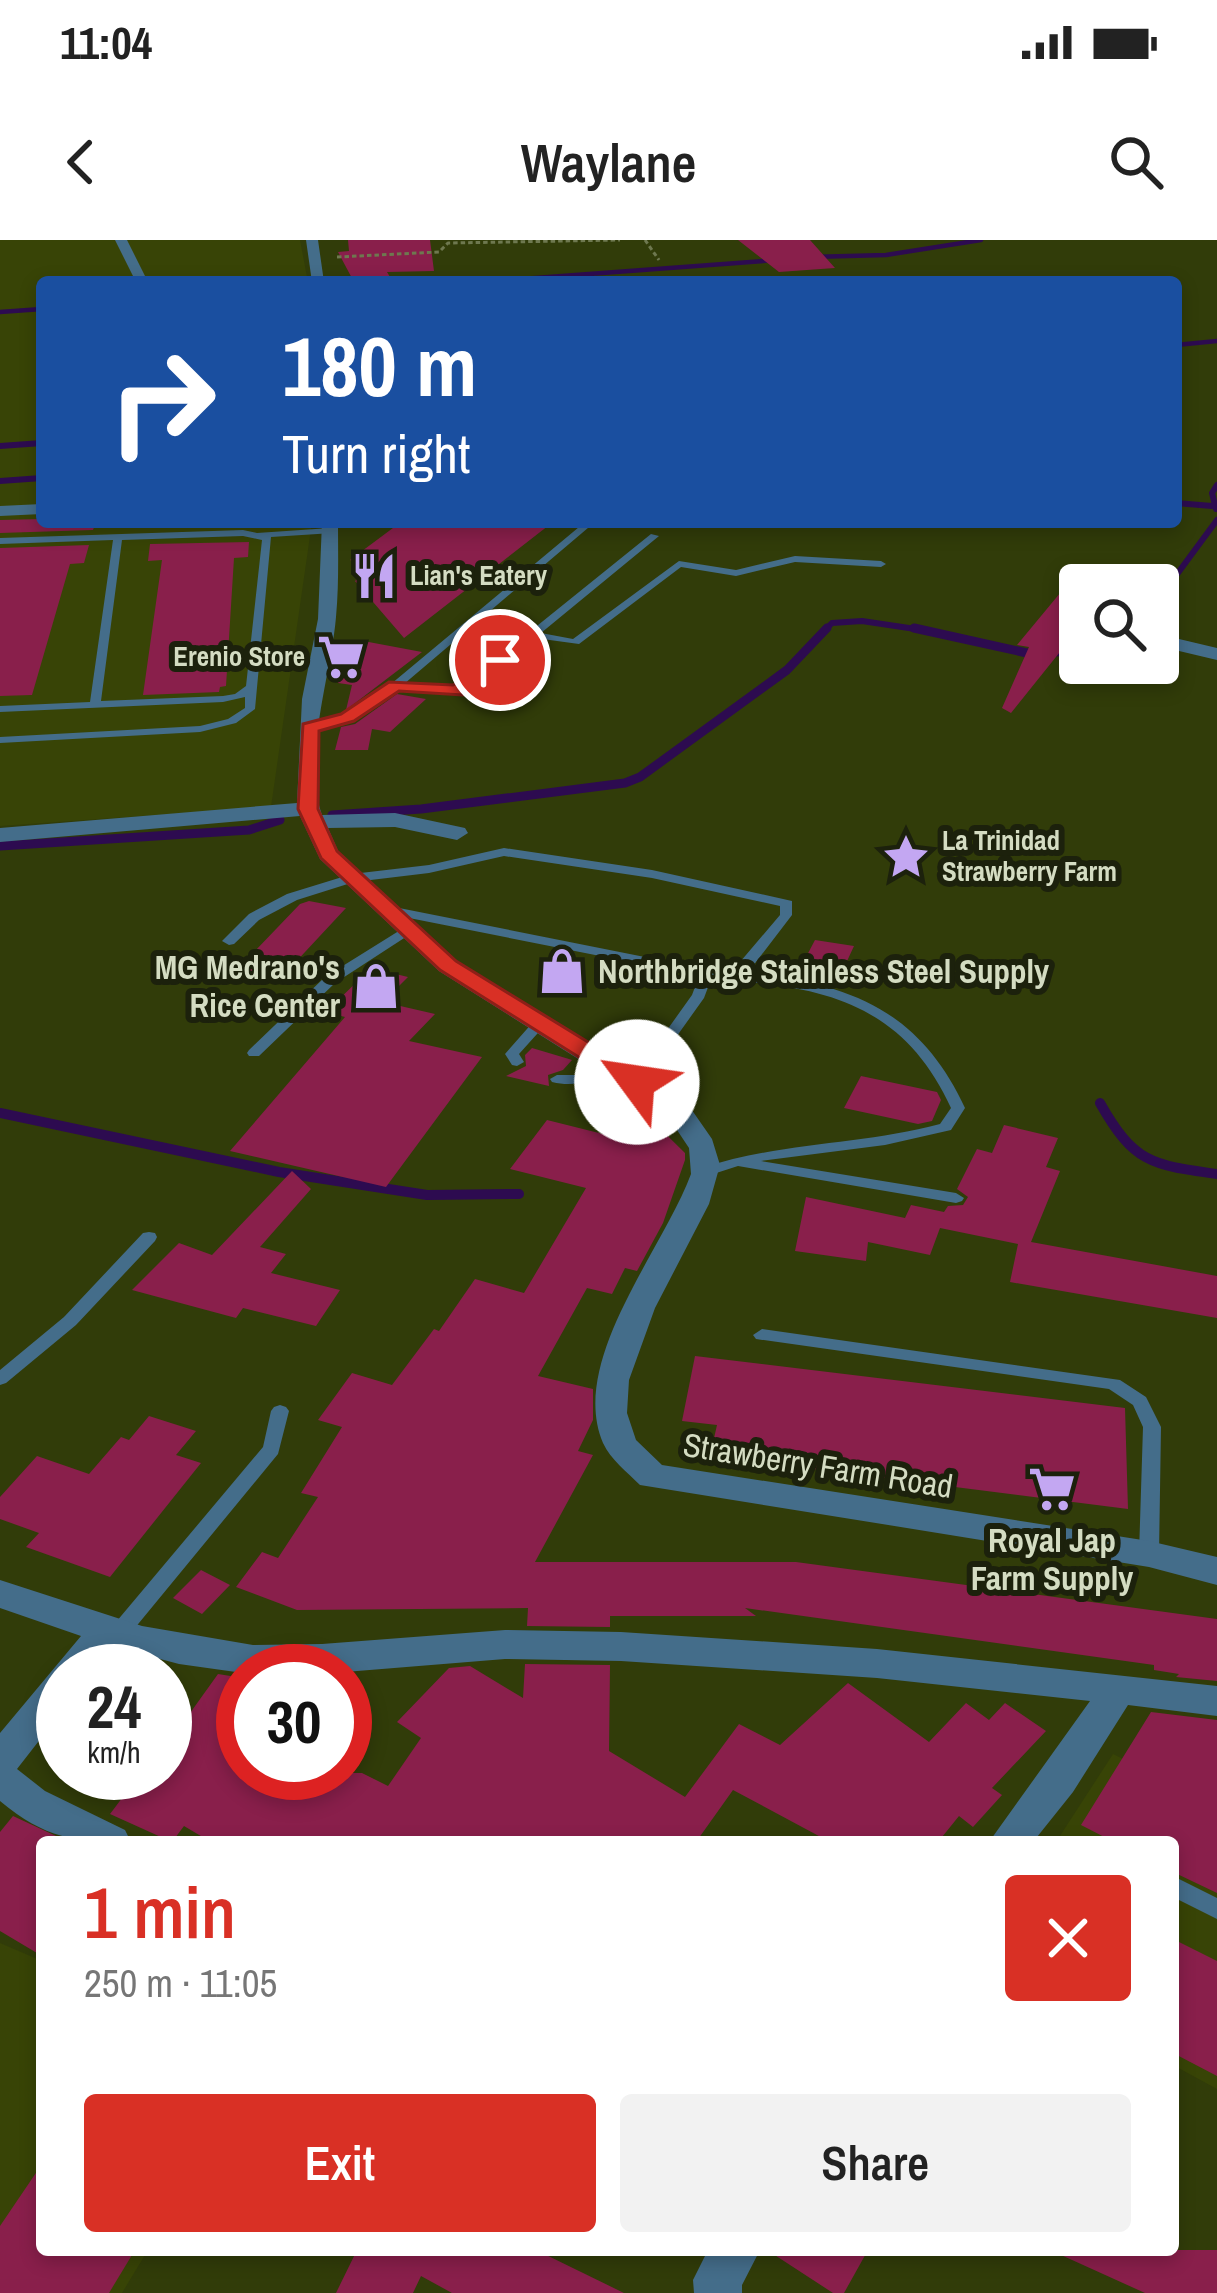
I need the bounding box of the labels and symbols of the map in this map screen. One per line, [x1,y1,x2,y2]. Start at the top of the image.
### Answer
restaurant icon: Lian's Eatery [349,551,399,601]
place label: Lian's Eatery [410,557,548,593]
pin [449,609,551,711]
supermarket icon: Erenio Store [316,632,366,682]
place label: Erenio Store [173,638,305,674]
place label: La Trinidad Strawberry Farm [942,822,1117,889]
place icon: La Trinidad Strawberry Farm [881,832,931,882]
place label: MG Medrano's Rice Center [155,945,340,1027]
shop icon: Northbridge Stainless Steel Supply [537,946,587,996]
place label: Northbridge Stainless Steel Supply [598,949,1049,993]
shop icon: MG Medrano's Rice Center [351,961,401,1011]
position arrow [574,1019,700,1145]
street label: Strawberry Farm Road [680,1422,956,1508]
supermarket icon: Royal Jap Farm Supply [1027,1464,1077,1514]
place label: Royal Jap Farm Supply [971,1518,1133,1600]
speed limit sign: 30 [216,1644,372,1800]

